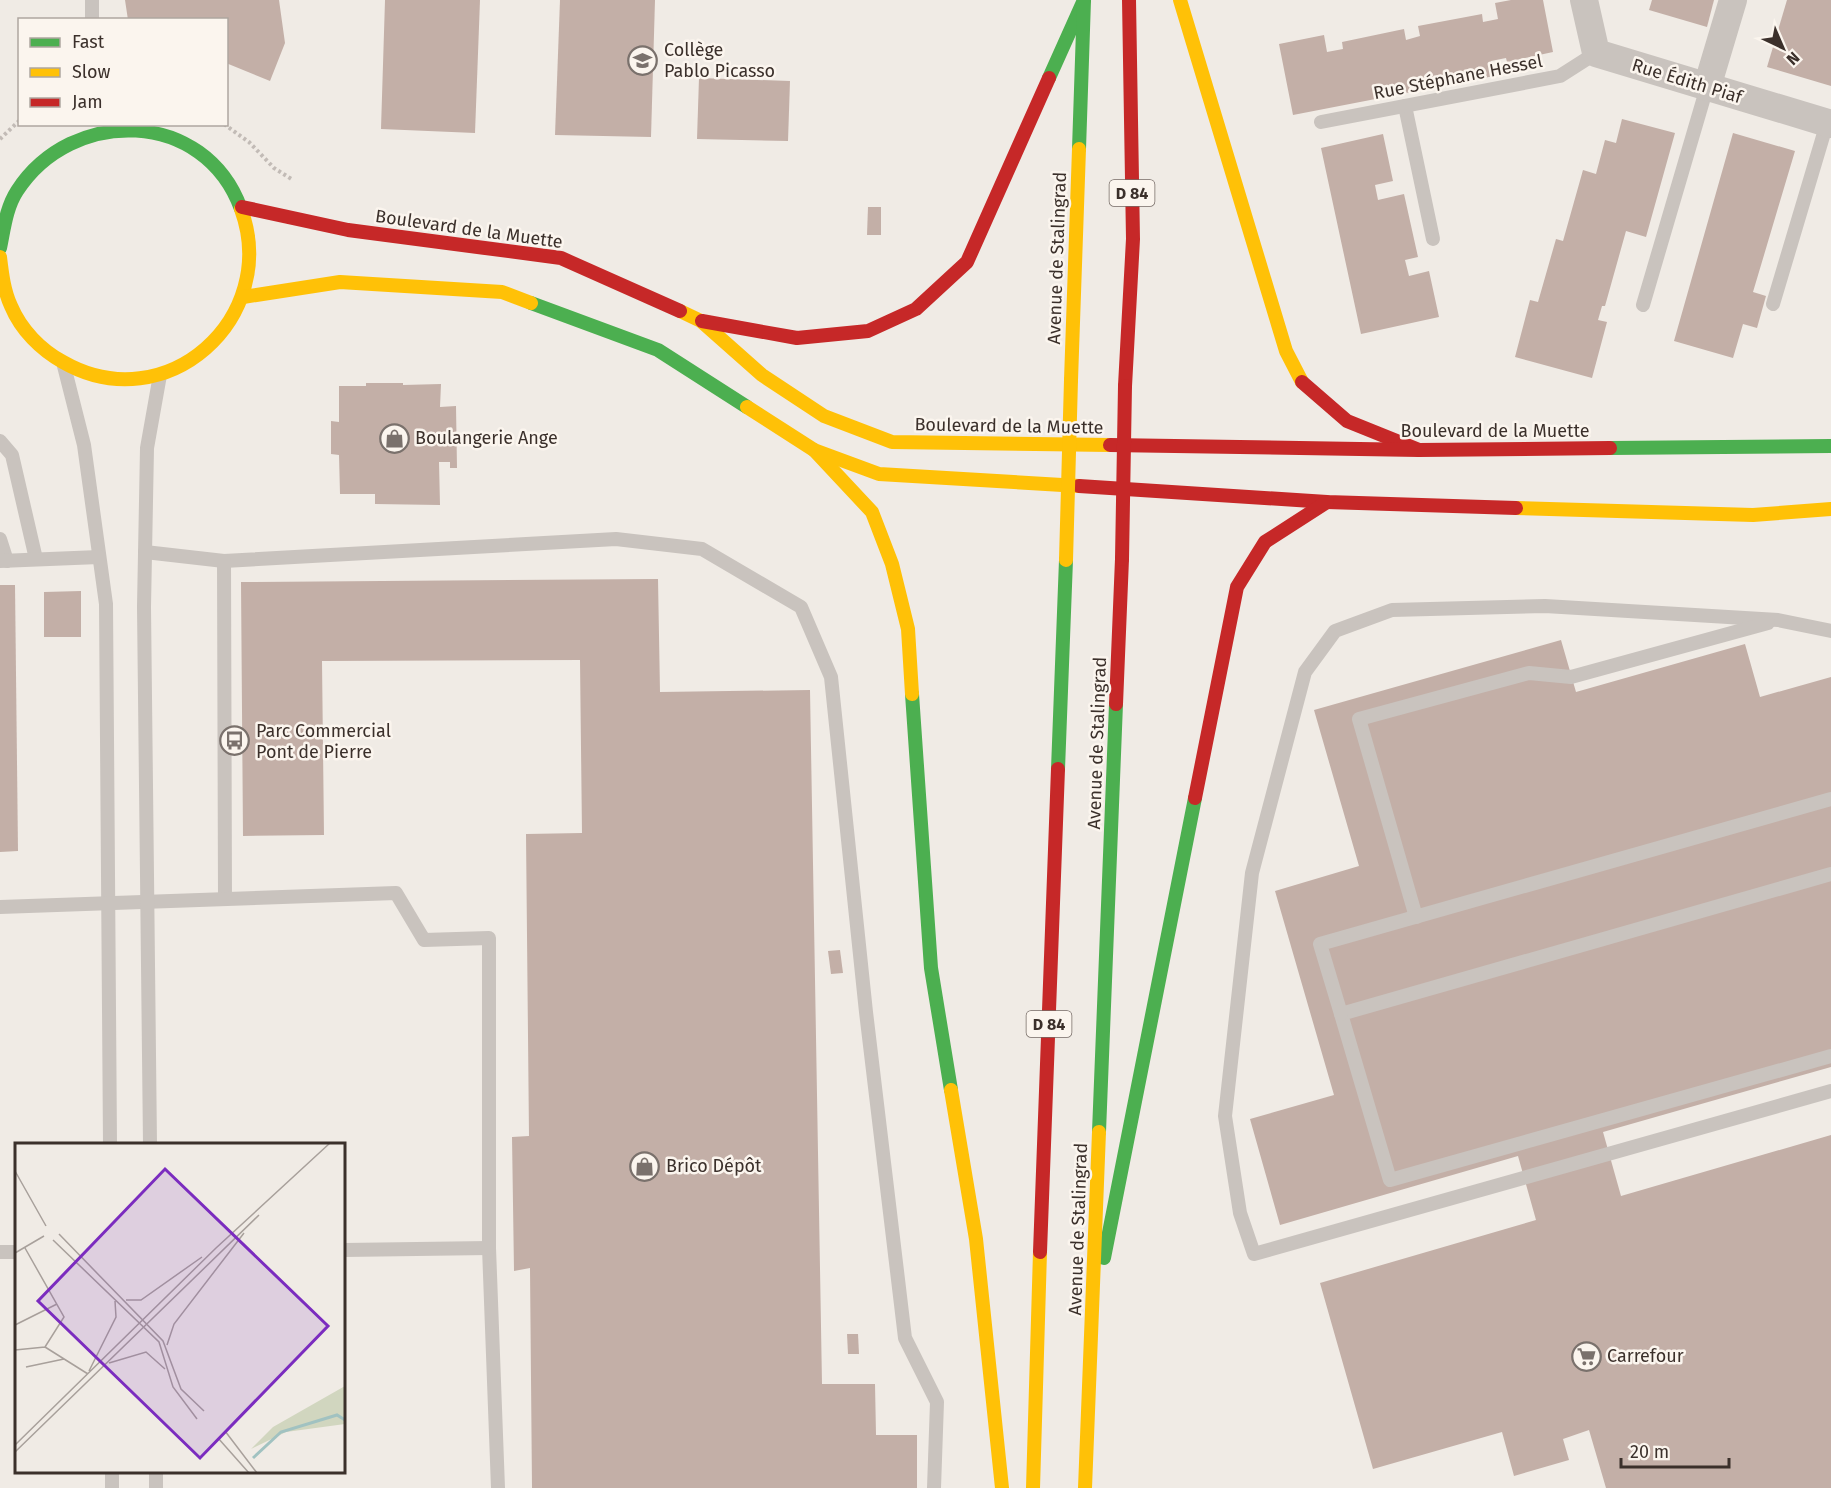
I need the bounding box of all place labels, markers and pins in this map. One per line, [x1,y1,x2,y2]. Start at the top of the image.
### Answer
place label: Collège Pablo Picasso [664,39,775,82]
school or university icon: Collège Pablo Picasso [627,44,659,76]
shop icon: Boulangerie Ange [378,422,410,454]
place label: Boulangerie Ange [415,427,558,449]
place label: Parc Commercial Pont de Pierre [256,720,391,763]
bus stop icon: Parc Commercial Pont de Pierre [219,725,251,757]
shop icon: Brico Dépôt [629,1150,661,1182]
place label: Brico Dépôt [666,1155,762,1177]
supermarket icon: Carrefour [1570,1340,1602,1372]
place label: Carrefour [1607,1345,1684,1367]

